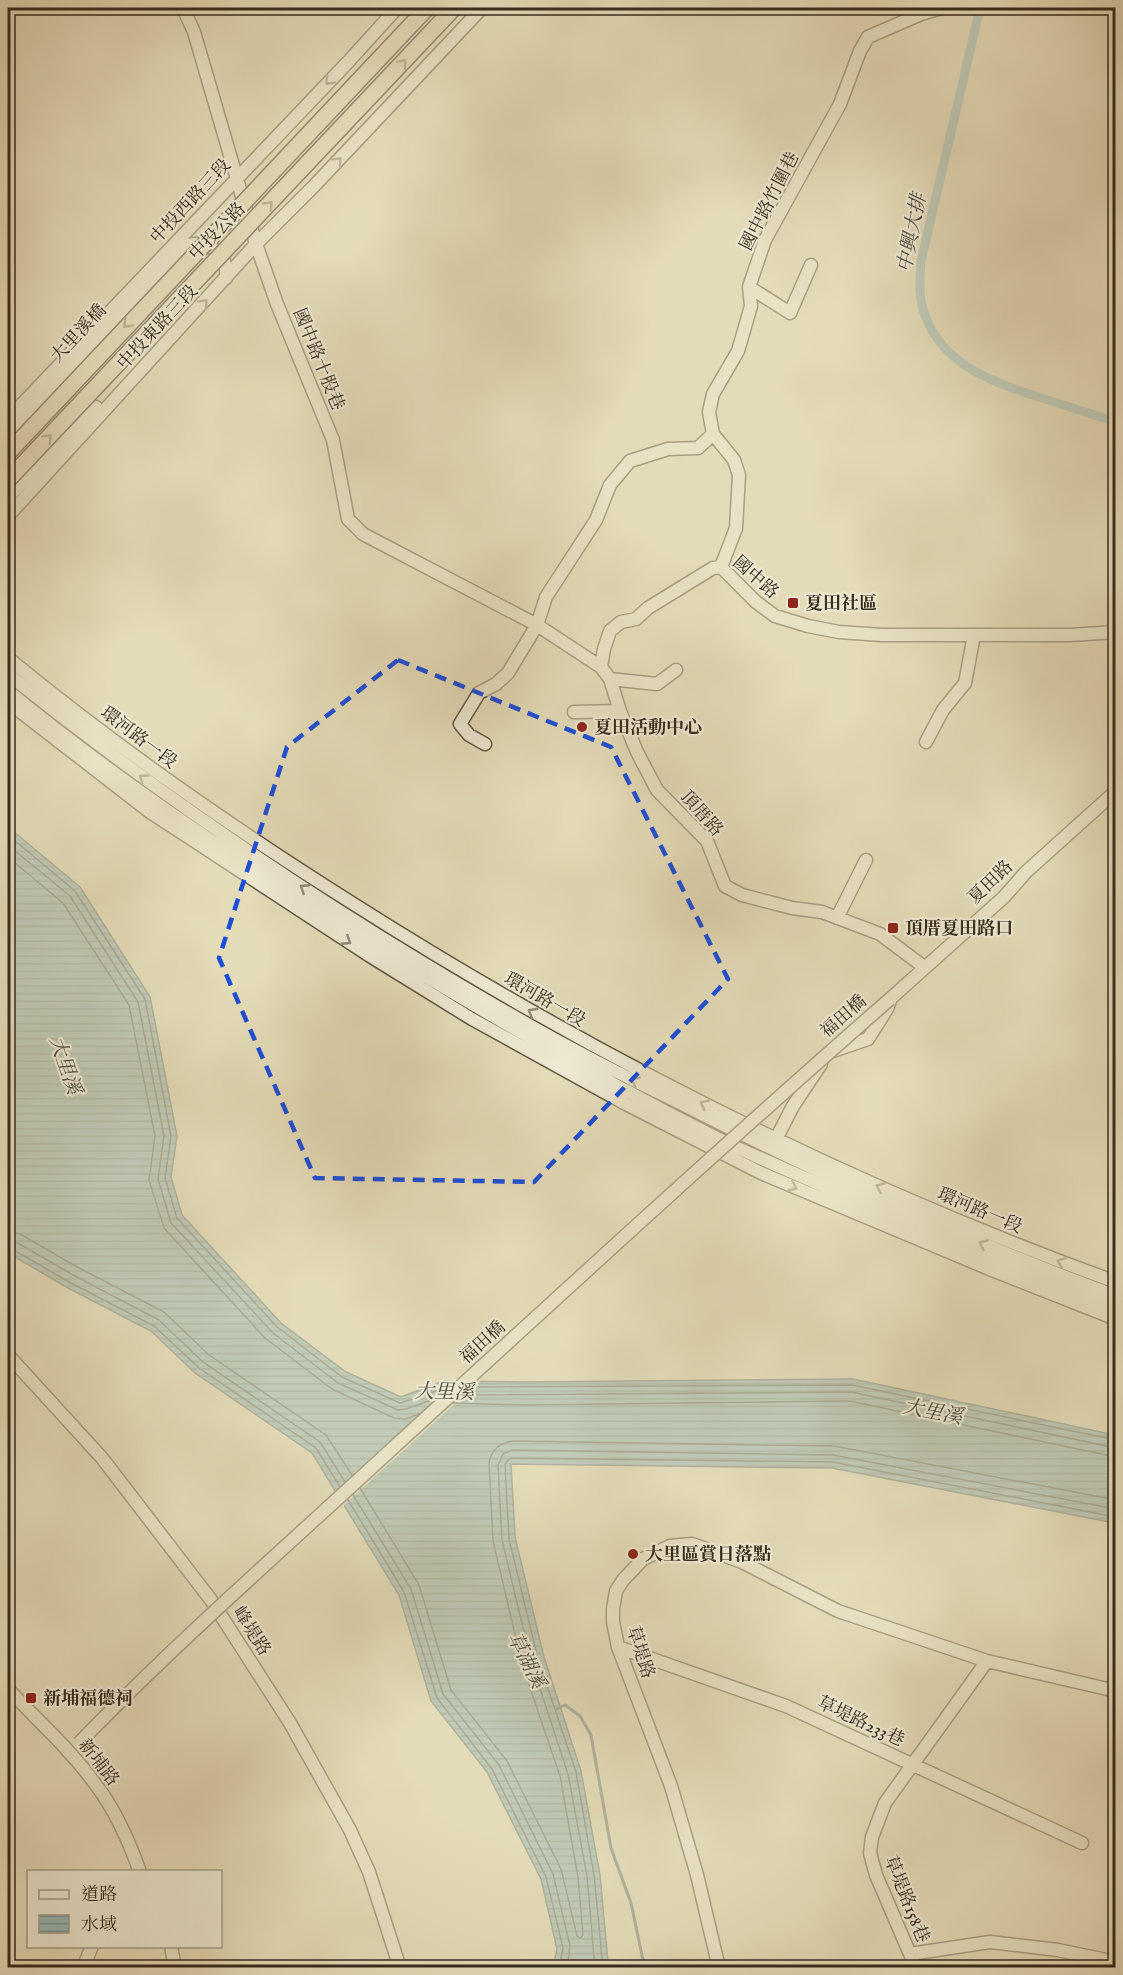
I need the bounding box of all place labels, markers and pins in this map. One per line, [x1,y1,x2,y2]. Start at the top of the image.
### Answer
place label: 夏田社區 [805,593,877,616]
marker: 夏田社區 [786,596,800,610]
place label: 夏田活動中心 [594,717,702,740]
marker: 夏田活動中心 [575,720,589,734]
place label: 頂厝夏田路口 [905,918,1013,941]
marker: 頂厝夏田路口 [886,921,900,935]
place label: 大里區賞日落點 [645,1544,771,1567]
marker: 大里區賞日落點 [626,1547,640,1561]
place label: 新埔福德祠 [43,1688,133,1711]
marker: 新埔福德祠 [24,1691,38,1705]

